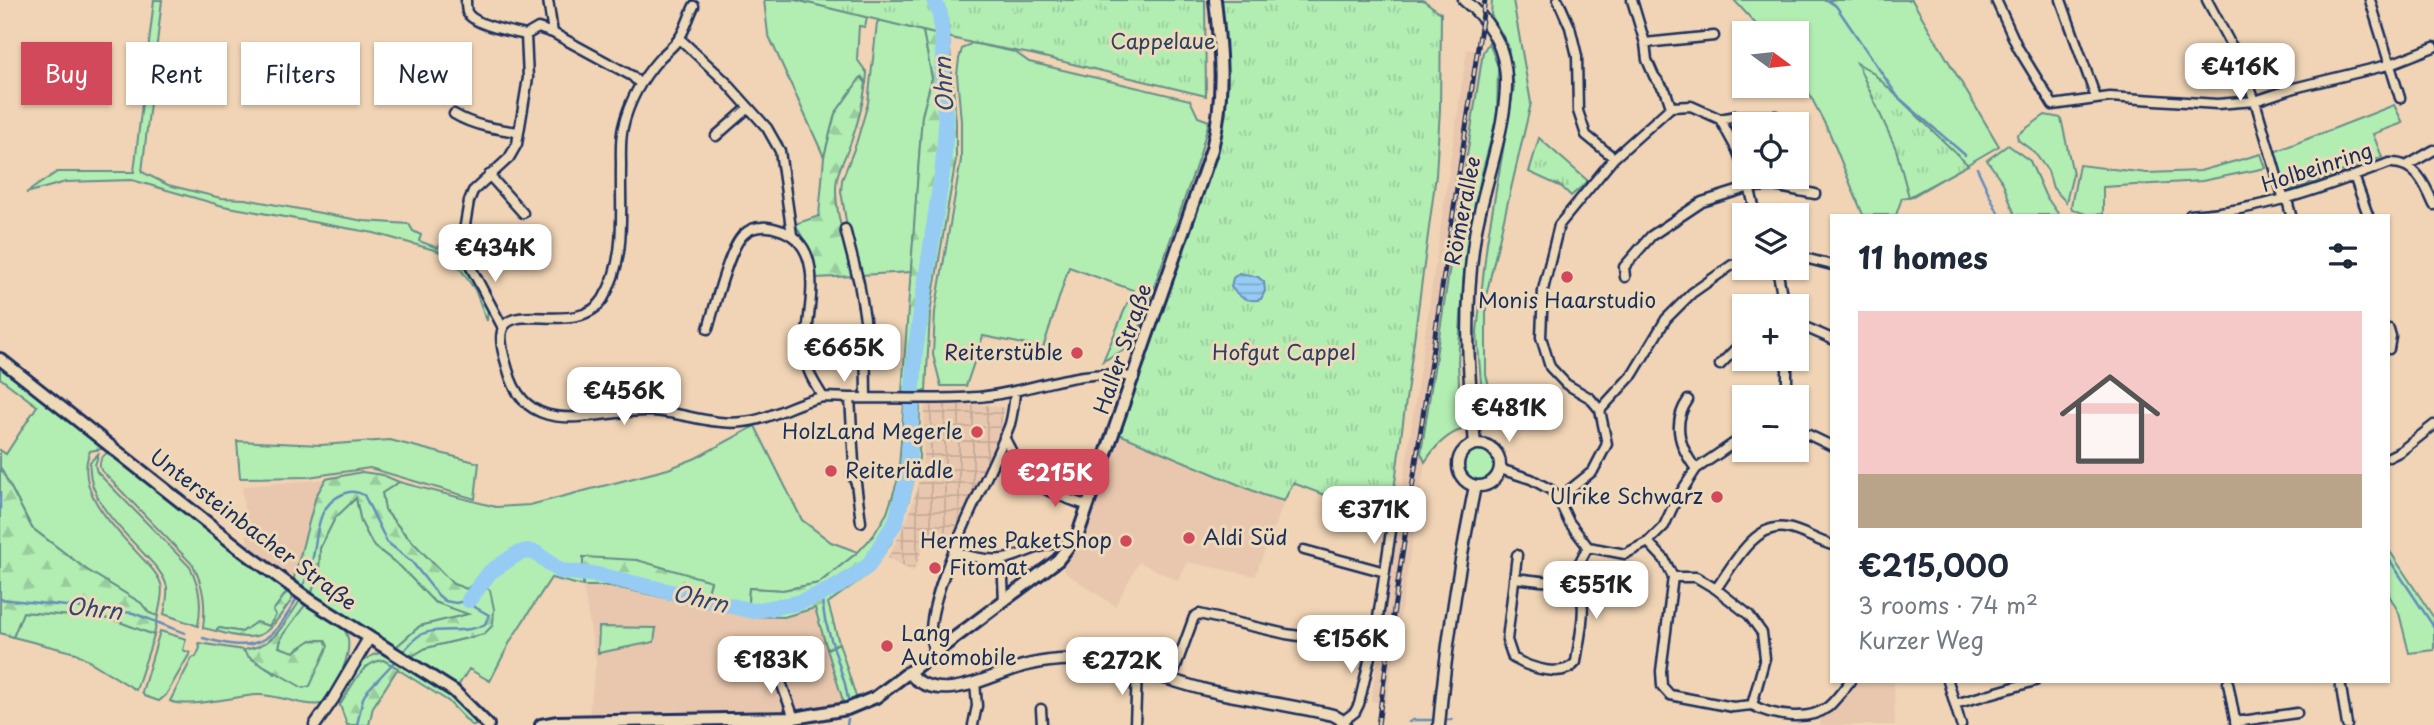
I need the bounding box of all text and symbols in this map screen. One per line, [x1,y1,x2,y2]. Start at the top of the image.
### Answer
north arrow [1732,21,1810,98]
map controls [1732,21,1809,462]
park label: Cappelaue [1110,24,1216,56]
chip: Buy [21,42,112,105]
chip: Rent [126,42,227,105]
chip: Filters [241,42,360,105]
chip: New [374,42,472,105]
pin: €416K [2191,43,2289,103]
text: €416K [2201,48,2279,83]
water label: Ohrn [924,55,961,114]
button: locate [1732,112,1809,189]
street label: Holbeinring [2257,133,2376,199]
street label: Römerallee [1435,153,1487,268]
button: layers [1732,203,1809,280]
pin: €434K [446,224,544,284]
text: €434K [455,229,535,264]
text: 11 homes [1858,234,1988,279]
icon: filters [2324,237,2362,275]
marker: Monis Haarstudio [1559,269,1575,285]
street label: Haller Straße [1084,279,1158,418]
place label: Monis Haarstudio [1478,283,1656,315]
button: + [1732,294,1809,371]
pin: €665K [795,324,893,384]
text: €665K [803,329,885,364]
place label: Reiterstüble [944,335,1063,367]
park label: Hofgut Cappel [1212,335,1356,367]
marker: Reiterstüble [1069,345,1085,361]
icon: home [2047,356,2173,482]
pin: €456K [575,368,673,427]
text: €456K [583,372,665,407]
pin: €481K [1460,384,1558,444]
button: − [1732,385,1809,462]
text: €481K [1471,389,1547,424]
place label: HolzLand Megerle [782,414,963,446]
marker: HolzLand Megerle [969,424,985,440]
street label: Untersteinbacher Straße [144,440,365,617]
pin: €215K [1006,449,1104,509]
place label: Reiterlädle [845,453,954,485]
text: €215K [1017,454,1093,489]
marker: Reiterlädle [823,463,839,479]
place label: Ulrike Schwarz [1550,479,1703,511]
pin: €371K [1325,486,1423,546]
marker: Ulrike Schwarz [1709,489,1725,505]
text: €371K [1338,491,1410,526]
place label: Aldi Süd [1203,520,1288,552]
place label: Hermes PaketShop [920,523,1112,555]
marker: Aldi Süd [1181,530,1197,546]
marker: Hermes PaketShop [1118,533,1134,549]
text: €215,000 [1858,542,2009,587]
place label: Fitomat [949,550,1028,582]
marker: Fitomat [927,560,943,576]
pin: €551K [1547,562,1645,621]
text: €551K [1559,566,1633,601]
water label: Ohrn [669,574,733,621]
water label: Ohrn [65,587,125,628]
text: 3 rooms · 74 m² [1858,587,2038,622]
place label: Lang Automobile [901,616,1017,672]
pin: €156K [1302,616,1400,675]
text: €156K [1313,620,1389,655]
text: Kurzer Weg [1858,622,1984,657]
pin: €183K [722,636,820,696]
marker: Lang Automobile [879,638,895,654]
pin: €272K [1073,638,1171,697]
text: €183K [734,641,808,676]
text: €272K [1082,642,1162,677]

